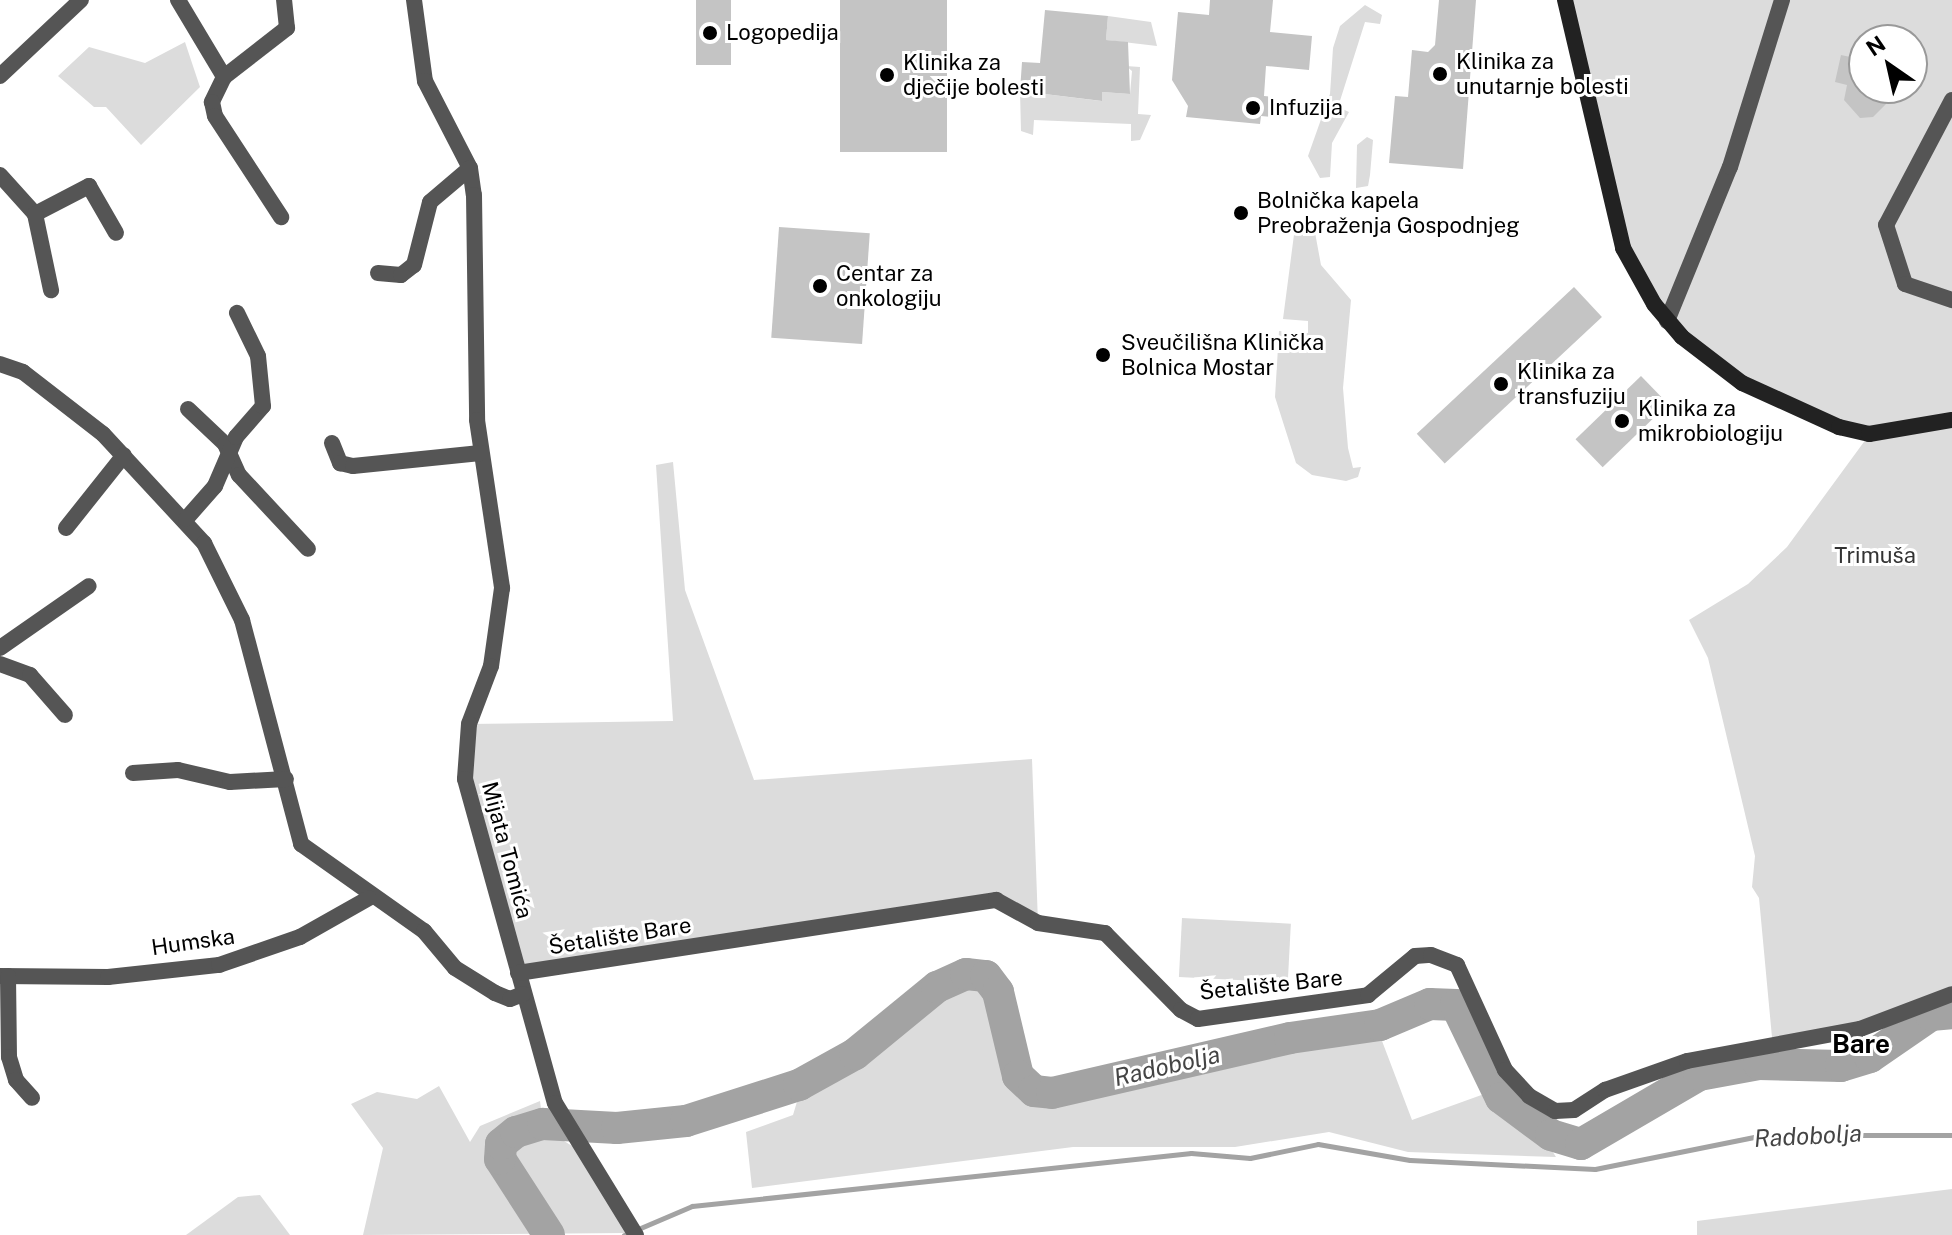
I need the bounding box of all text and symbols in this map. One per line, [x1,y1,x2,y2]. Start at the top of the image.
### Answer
place label: Logopedija [726,20,839,46]
marker: Logopedija [701,24,719,42]
north arrow [1848,24,1928,104]
text: N [1861,30,1890,61]
place label: Klinika za unutarnje bolesti [1456,48,1629,100]
place label: Klinika za dječije bolesti [903,49,1044,100]
marker: Klinika za unutarnje bolesti [1431,65,1449,83]
marker: Klinika za dječije bolesti [878,66,896,84]
place label: Infuzija [1269,95,1343,121]
marker: Infuzija [1244,99,1262,117]
place label: Bolnička kapela Preobraženja Gospodnjeg [1257,187,1520,238]
marker: Bolnička kapela Preobraženja Gospodnjeg [1232,204,1250,222]
place label: Centar za onkologiju [836,260,942,312]
marker: Centar za onkologiju [811,277,829,295]
place label: Sveučilišna Klinička Bolnica Mostar [1121,329,1324,380]
marker: Sveučilišna Klinička Bolnica Mostar [1092,344,1114,366]
place label: Klinika za transfuziju [1517,358,1626,410]
marker: Klinika za transfuziju [1492,375,1510,393]
place label: Klinika za mikrobiologiju [1638,395,1783,446]
marker: Klinika za mikrobiologiju [1613,412,1631,430]
park label: Trimuša [1834,543,1916,569]
street label: Mijata Tomića [476,779,538,921]
street label: Šetalište Bare [547,912,693,960]
street label: Humska [150,923,236,961]
street label: Šetalište Bare [1198,964,1344,1006]
district label: Bare [1832,1028,1890,1060]
water label: Radobolja [1111,1040,1223,1092]
water label: Radobolja [1753,1119,1863,1153]

